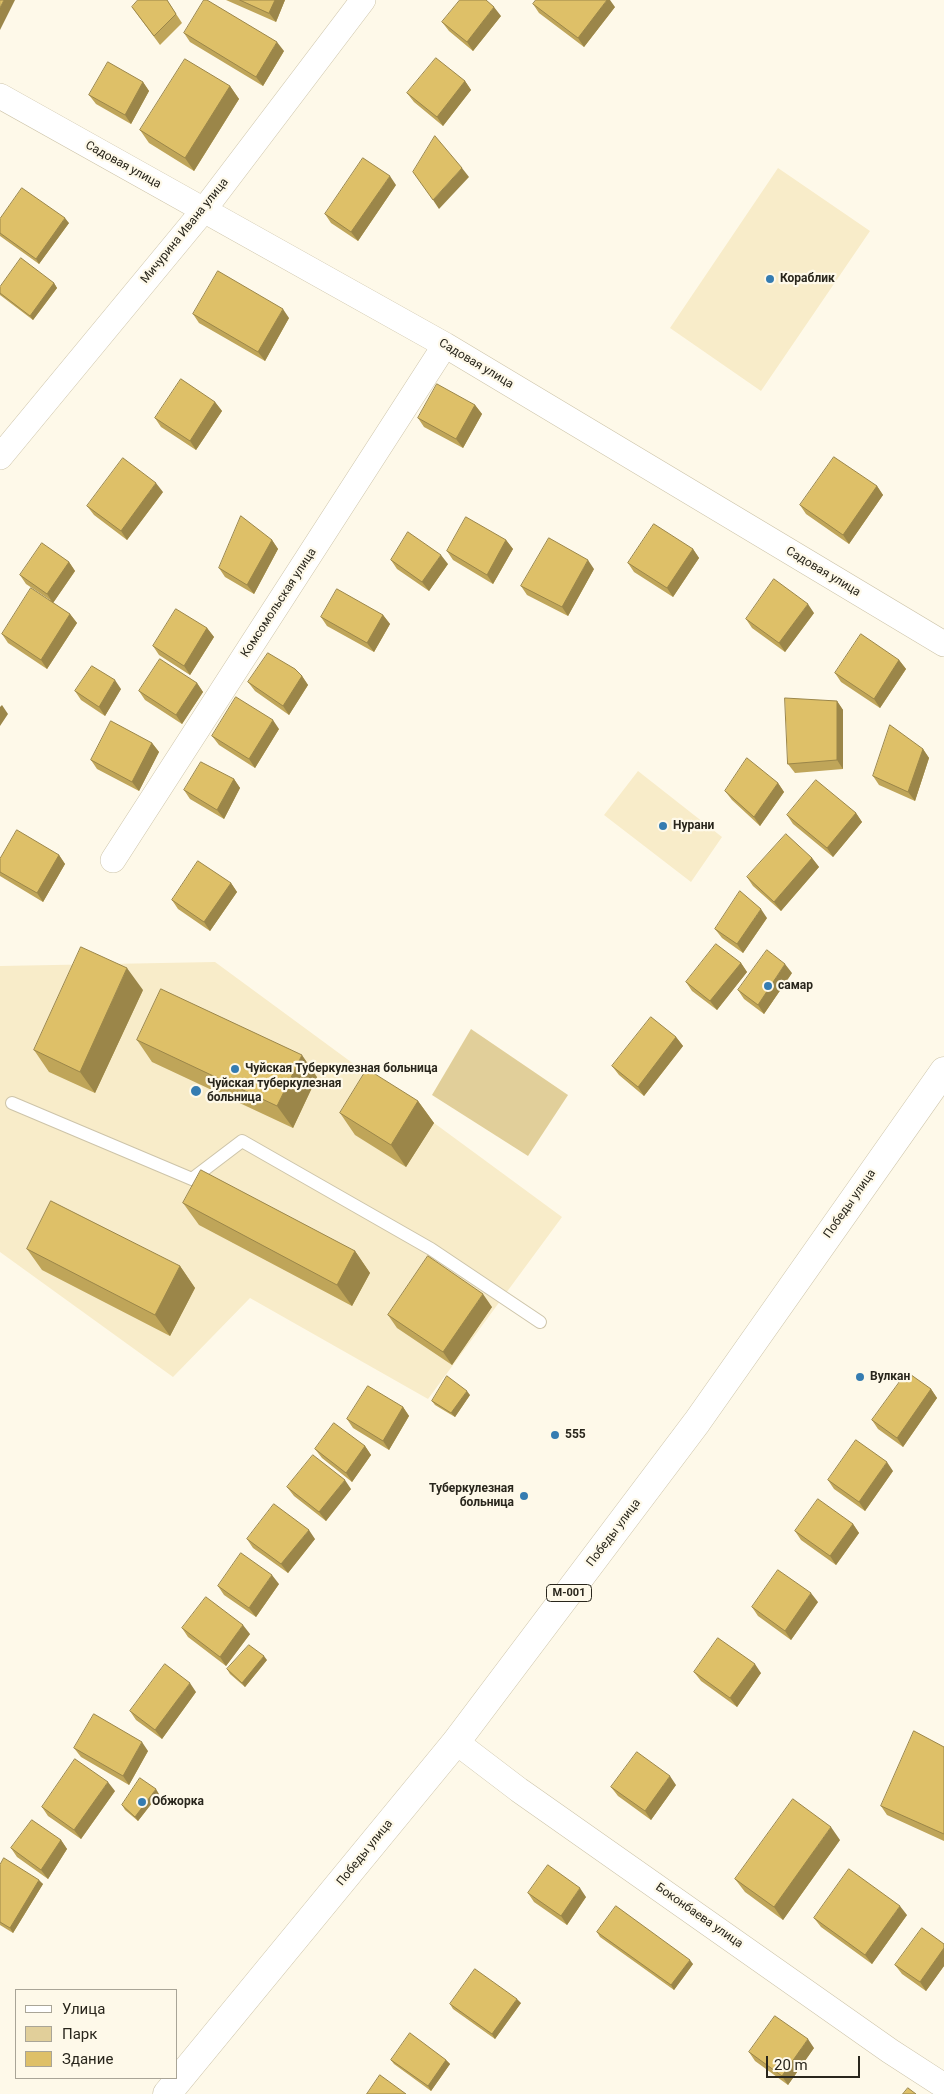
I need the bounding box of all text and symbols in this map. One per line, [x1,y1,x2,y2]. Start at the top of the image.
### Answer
street label: Садовая улица [83,138,163,192]
street label: Мичурина Ивана улица [138,176,232,286]
place label: Кораблик [780,272,835,286]
marker: Кораблик [764,273,776,285]
street label: Садовая улица [436,336,516,392]
street label: Садовая улица [783,544,863,600]
street label: Комсомольская улица [238,546,320,660]
place label: Нурани [673,819,714,833]
marker: Нурани [657,820,669,832]
place label: самар [778,979,813,993]
marker: самар [762,980,774,992]
place label: Чуйская Туберкулезная больница [245,1062,438,1076]
marker: Чуйская Туберкулезная больница [229,1063,241,1075]
place label: Чуйская туберкулезная больница [207,1077,342,1105]
marker: Чуйская туберкулезная больница [189,1084,203,1098]
street label: Победы улица [821,1167,879,1241]
place label: Вулкан [870,1370,910,1384]
marker: Вулкан [854,1371,866,1383]
place label: 555 [565,1428,586,1442]
marker: 555 [549,1429,561,1441]
place label: Туберкулезная больница [429,1482,514,1510]
marker: Туберкулезная больница [518,1490,530,1502]
street label: Победы улица [584,1496,644,1570]
road number: М-001 [546,1585,592,1602]
place label: Обжорка [152,1795,204,1809]
marker: Обжорка [136,1796,148,1808]
street label: Победы улица [334,1817,396,1889]
street label: Боконбаева улица [653,1880,745,1952]
legend [15,1989,178,2079]
text: Улица [62,2000,105,2018]
text: Парк [62,2025,97,2043]
scale bar [769,2046,863,2078]
text: Здание [62,2050,113,2068]
text: 20 m [774,2056,808,2074]

